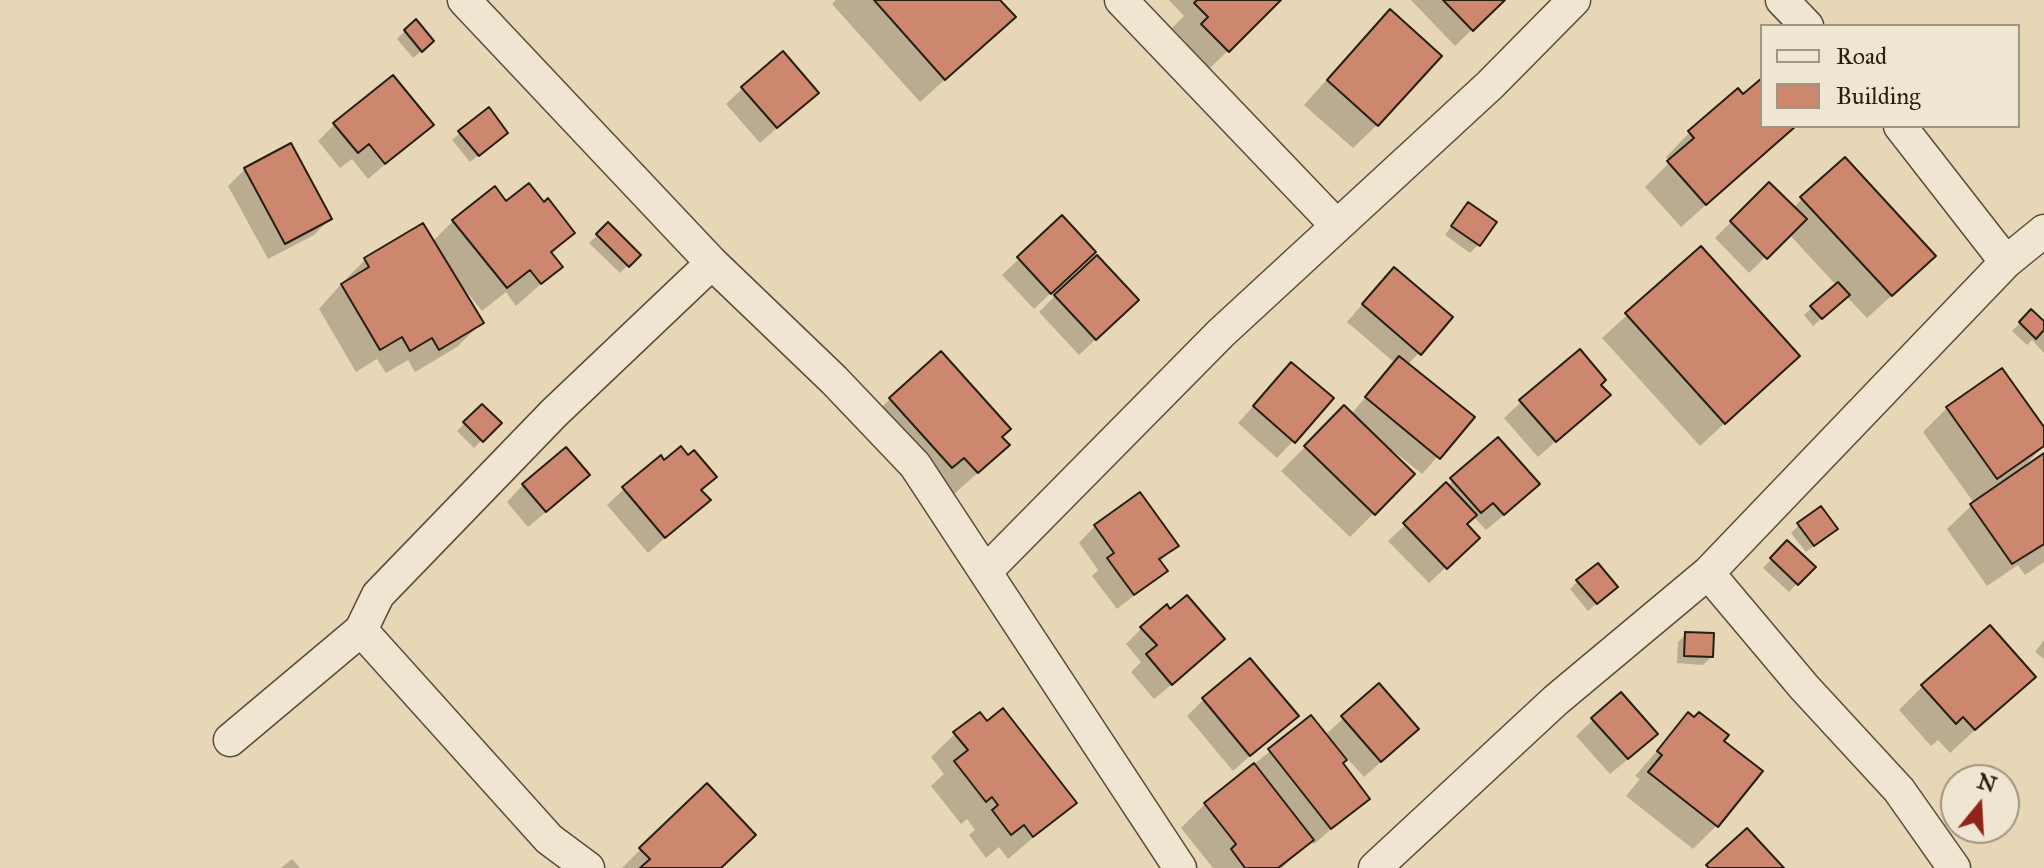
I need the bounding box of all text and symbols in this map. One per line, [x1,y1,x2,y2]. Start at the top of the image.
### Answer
legend [1760,24,2020,128]
text: Road [1836,41,1887,71]
text: Building [1836,81,1921,111]
north arrow [1940,764,2020,844]
text: N [1974,767,2000,798]

